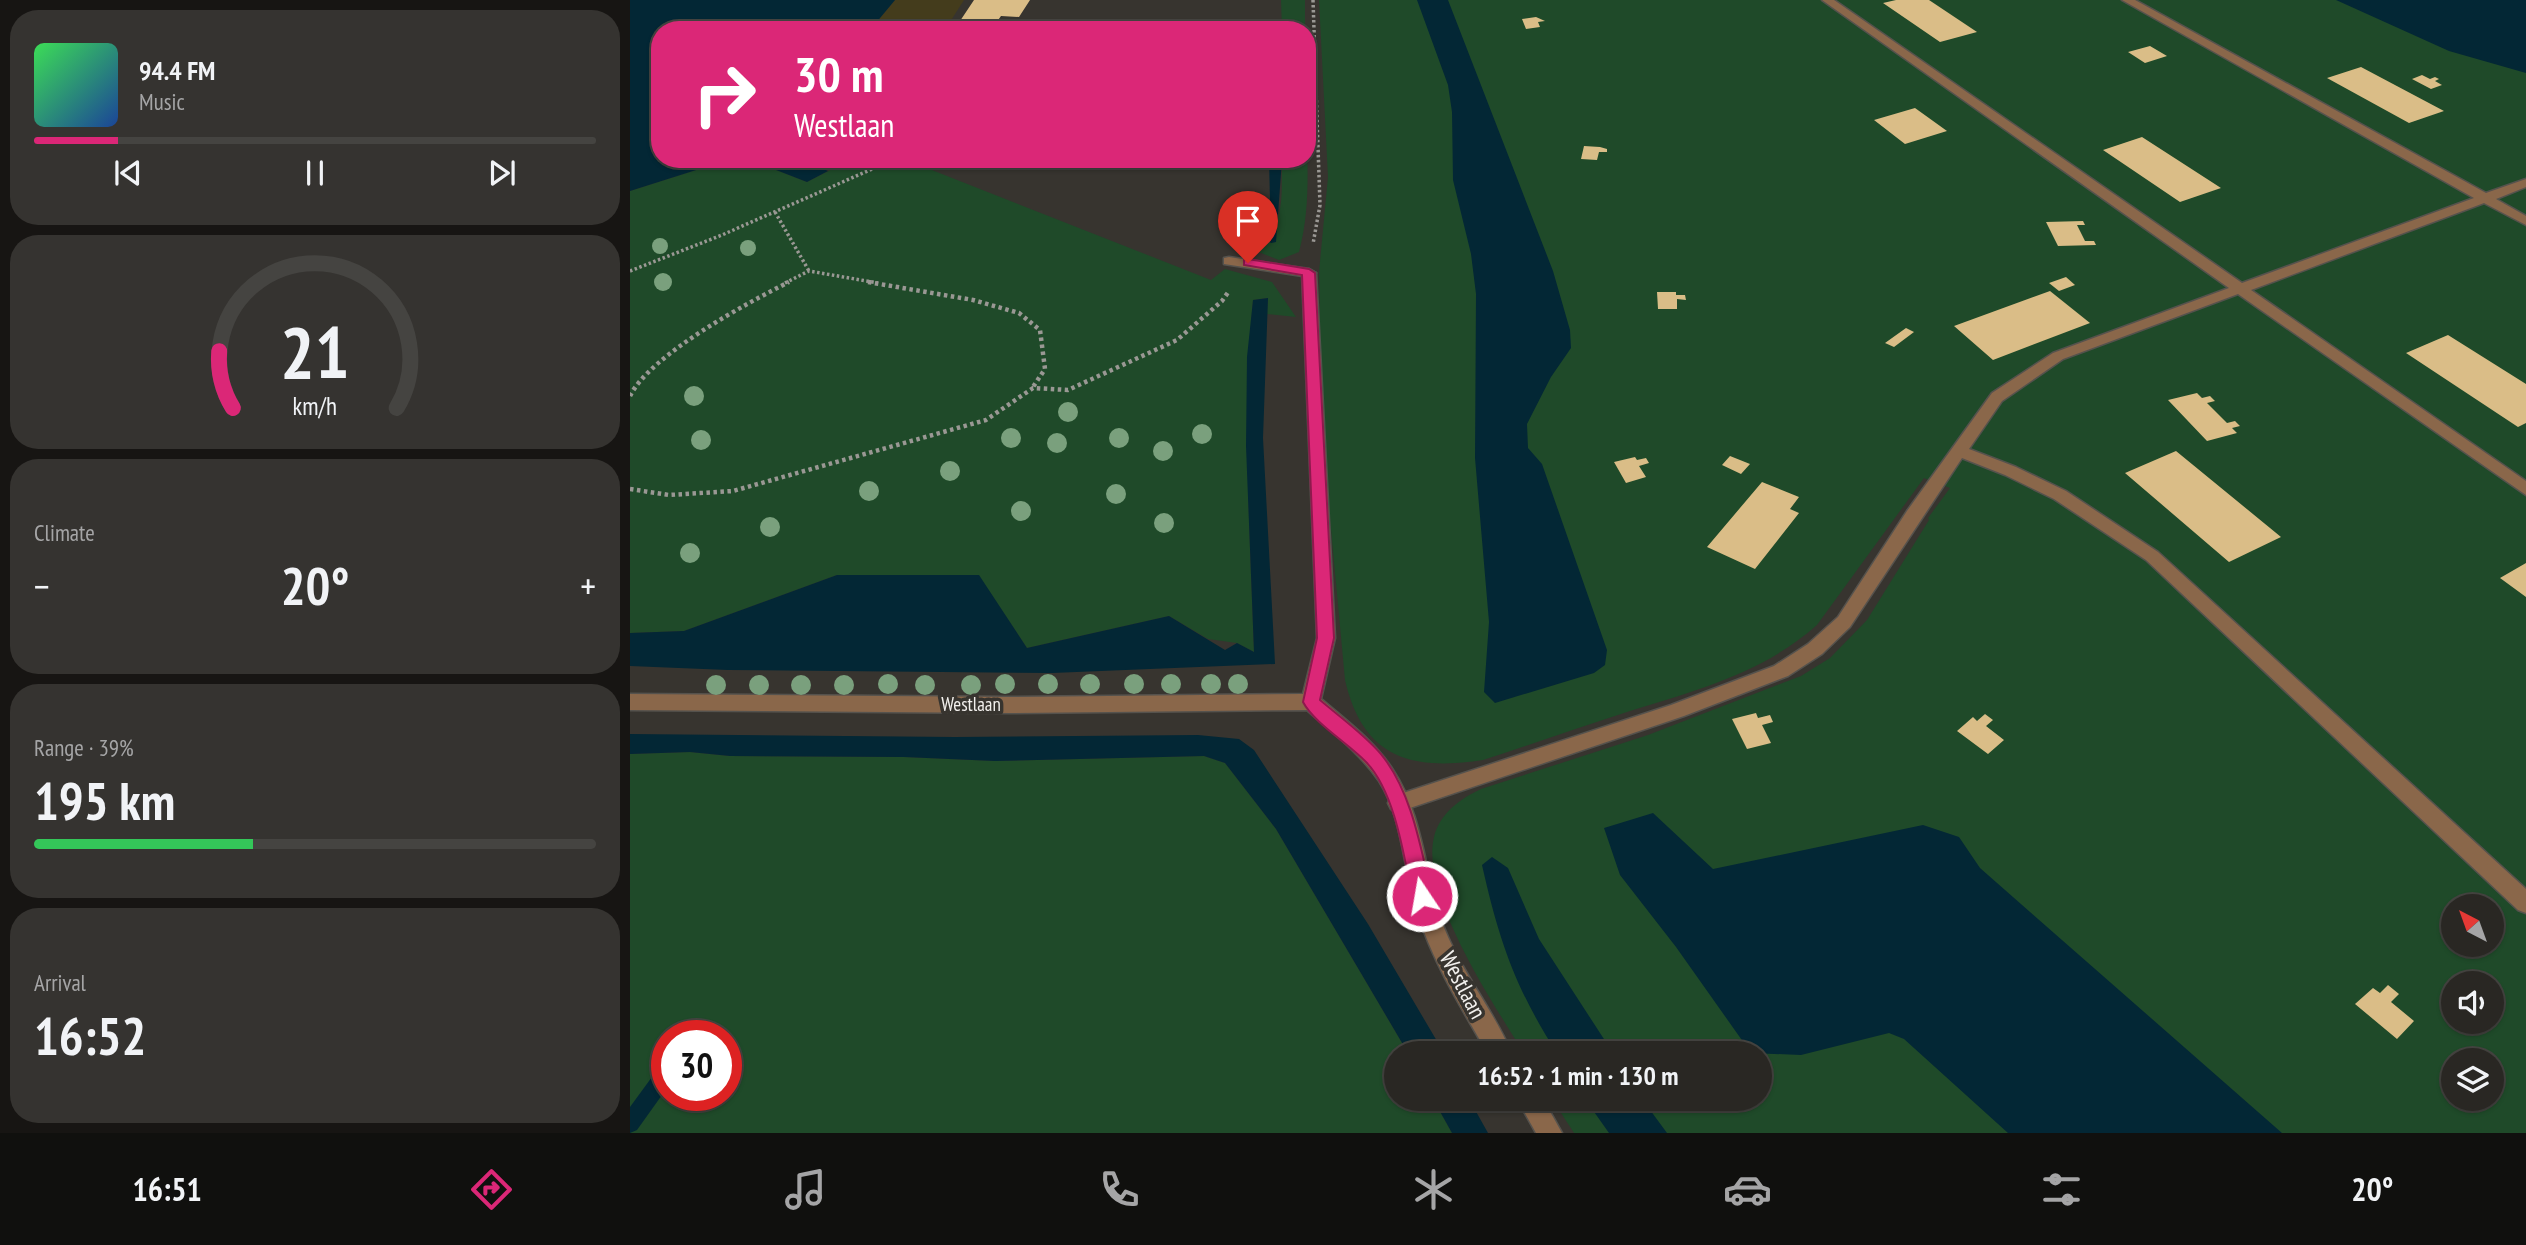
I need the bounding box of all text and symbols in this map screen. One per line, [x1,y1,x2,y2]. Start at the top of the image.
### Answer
text: 30 m [794,42,883,106]
icon: right [679,49,770,140]
text: 94.4 FM [139,54,215,87]
text: Music [139,87,185,116]
text: Westlaan [794,104,894,146]
icon: previous [109,154,147,192]
icon: pause [296,154,334,192]
icon: next [483,154,521,192]
pin [1218,191,1278,263]
icon: arrive [1229,202,1267,240]
text: 21 [280,304,350,398]
text: km/h [293,390,337,422]
text: Climate [34,518,95,547]
text: 20° [281,552,349,619]
text: − [34,561,50,610]
text: + [580,561,596,610]
street label: Westlaan [941,692,1001,716]
text: Range · 39% [34,733,134,762]
text: 195 km [34,767,175,834]
position arrow [1385,859,1459,933]
north arrow [2441,894,2504,957]
map controls [2441,894,2504,1111]
street label: Westlaan [1434,946,1493,1023]
text: Arrival [34,968,86,997]
button: sound [2441,971,2504,1034]
text: 16:52 [34,1002,146,1069]
speed limit sign: 30 [651,1020,742,1111]
button: layers [2441,1048,2504,1111]
text: 16:52 · 1 min · 130 m [1478,1059,1678,1092]
icon: directions [467,1165,516,1214]
icon: music [781,1165,830,1214]
icon: phone [1095,1165,1144,1214]
icon: climate [1409,1165,1458,1214]
icon: car [1723,1165,1772,1214]
icon: filters [2037,1165,2086,1214]
text: 16:51 [133,1168,202,1210]
text: 20° [2351,1168,2393,1210]

